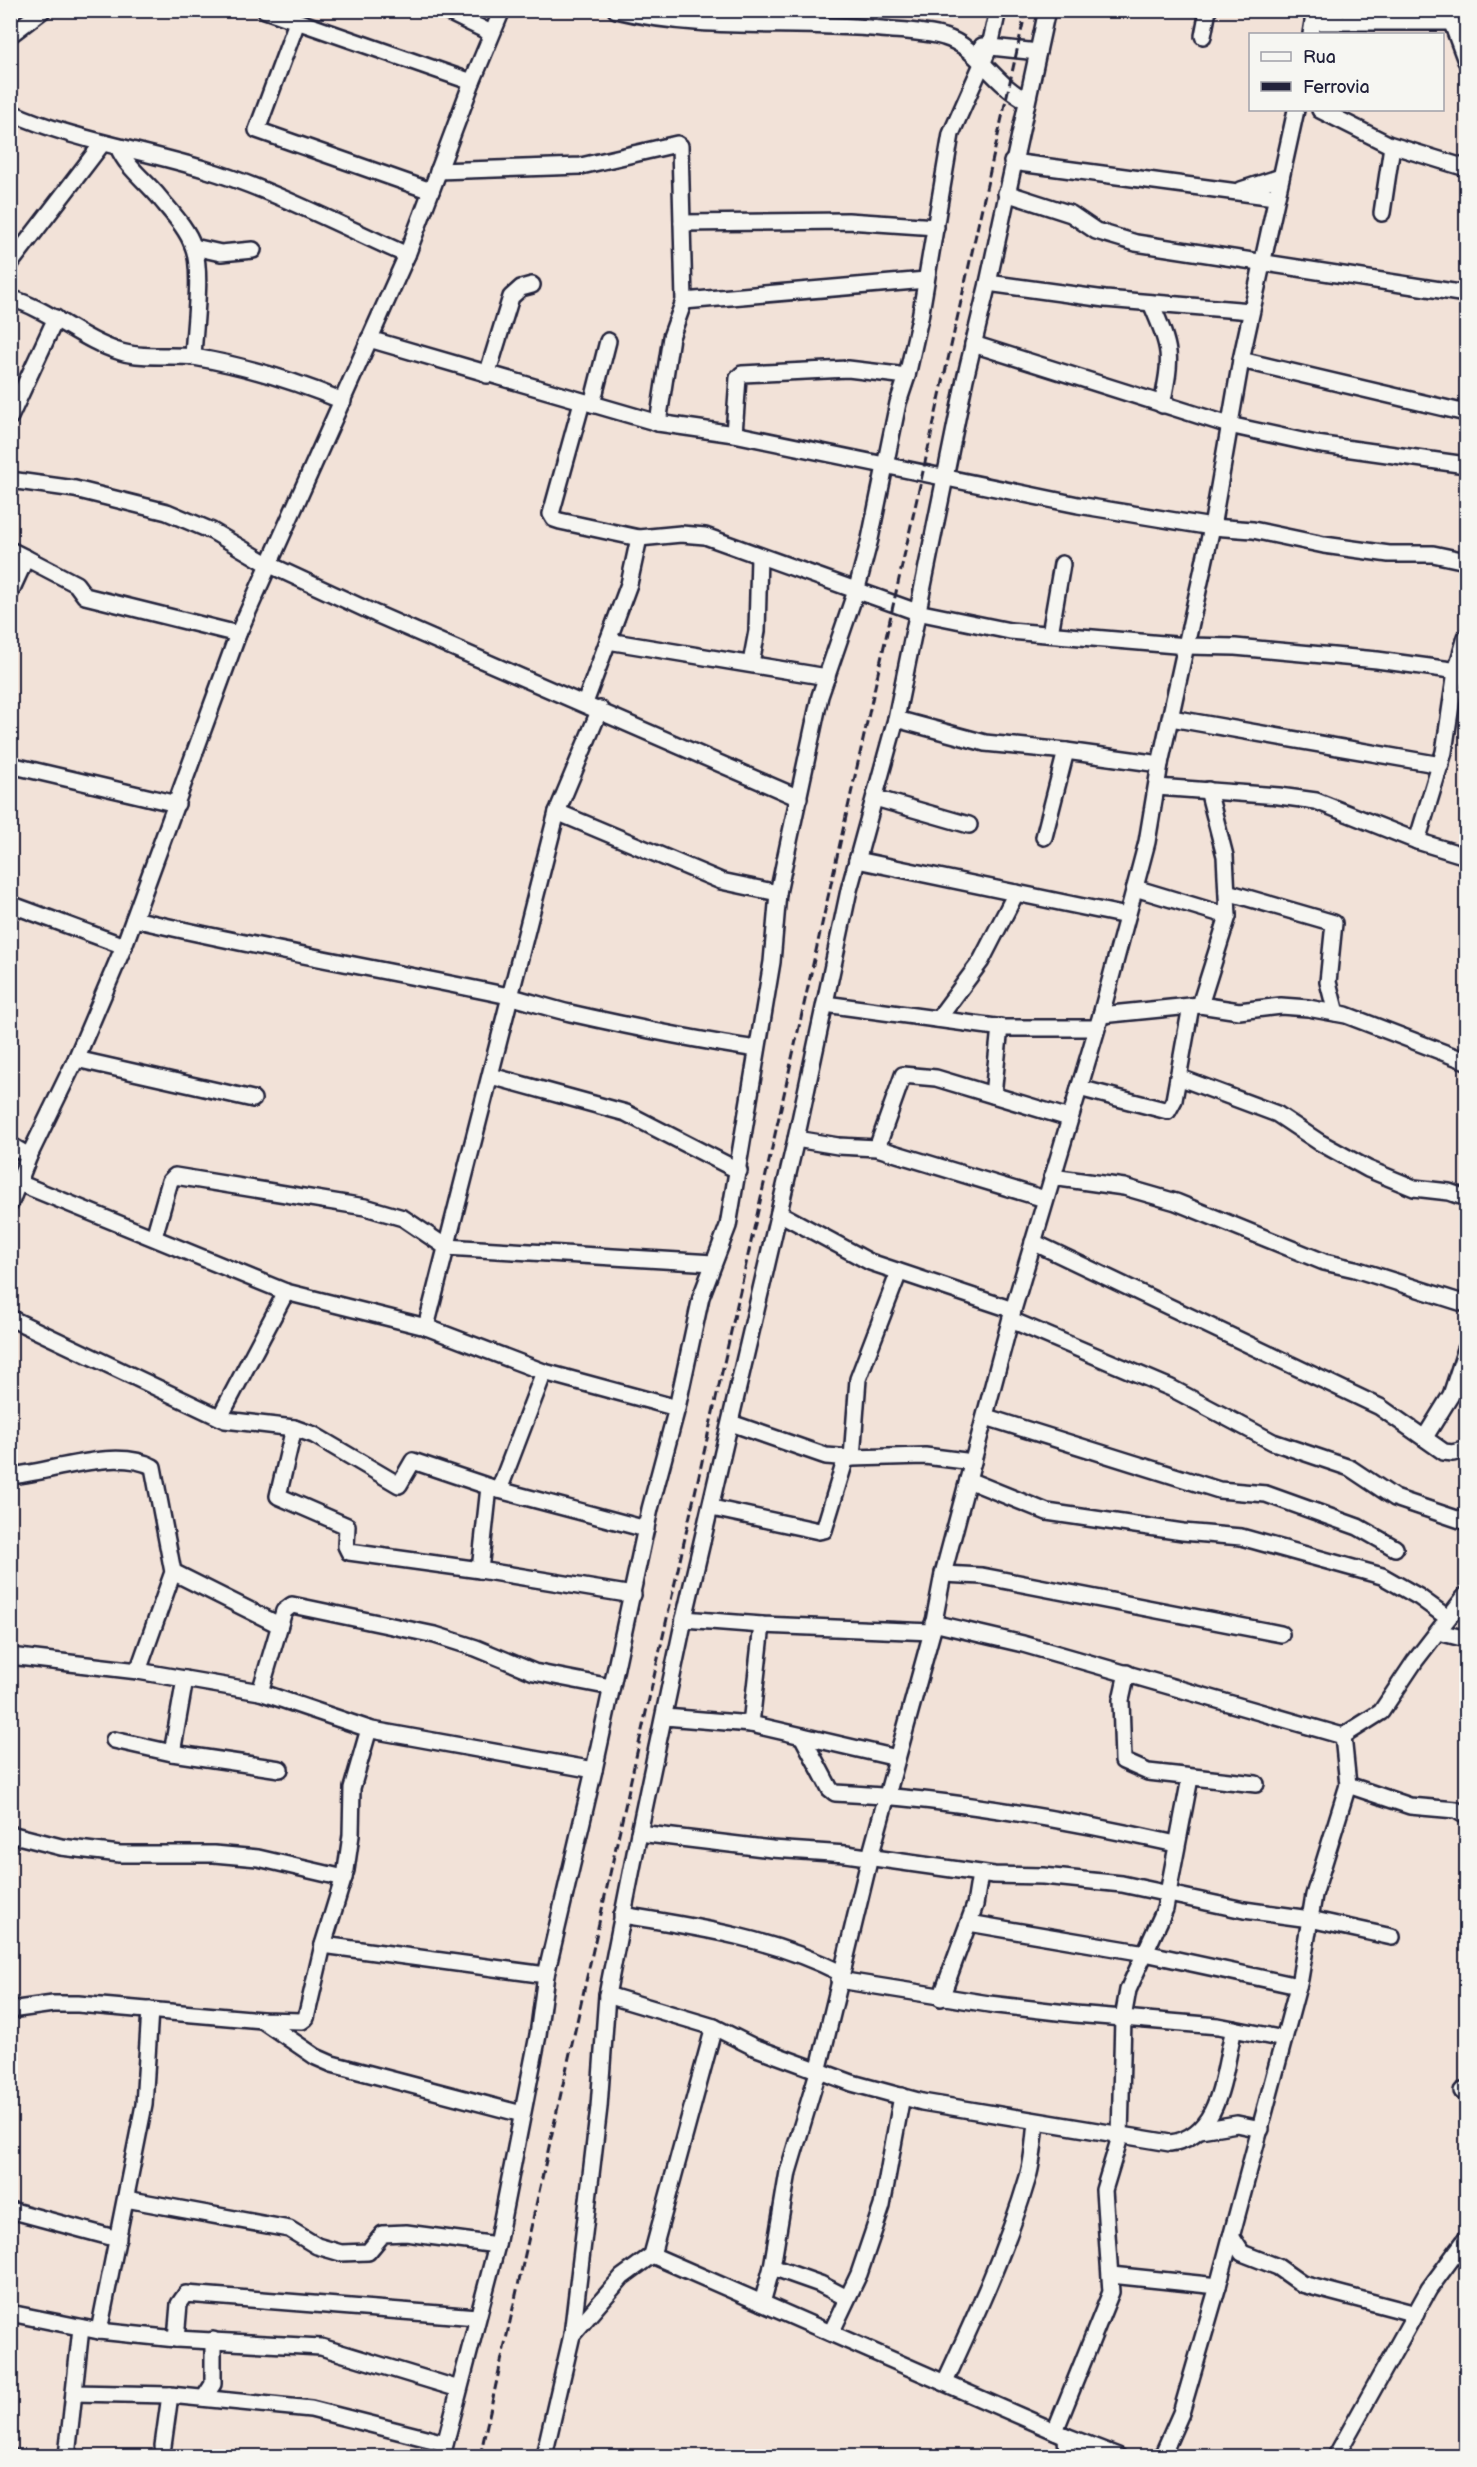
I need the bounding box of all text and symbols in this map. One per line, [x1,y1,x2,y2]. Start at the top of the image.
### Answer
legend [1249,33,1444,111]
text: Rua [1303,47,1336,68]
text: Ferrovia [1303,77,1370,98]

